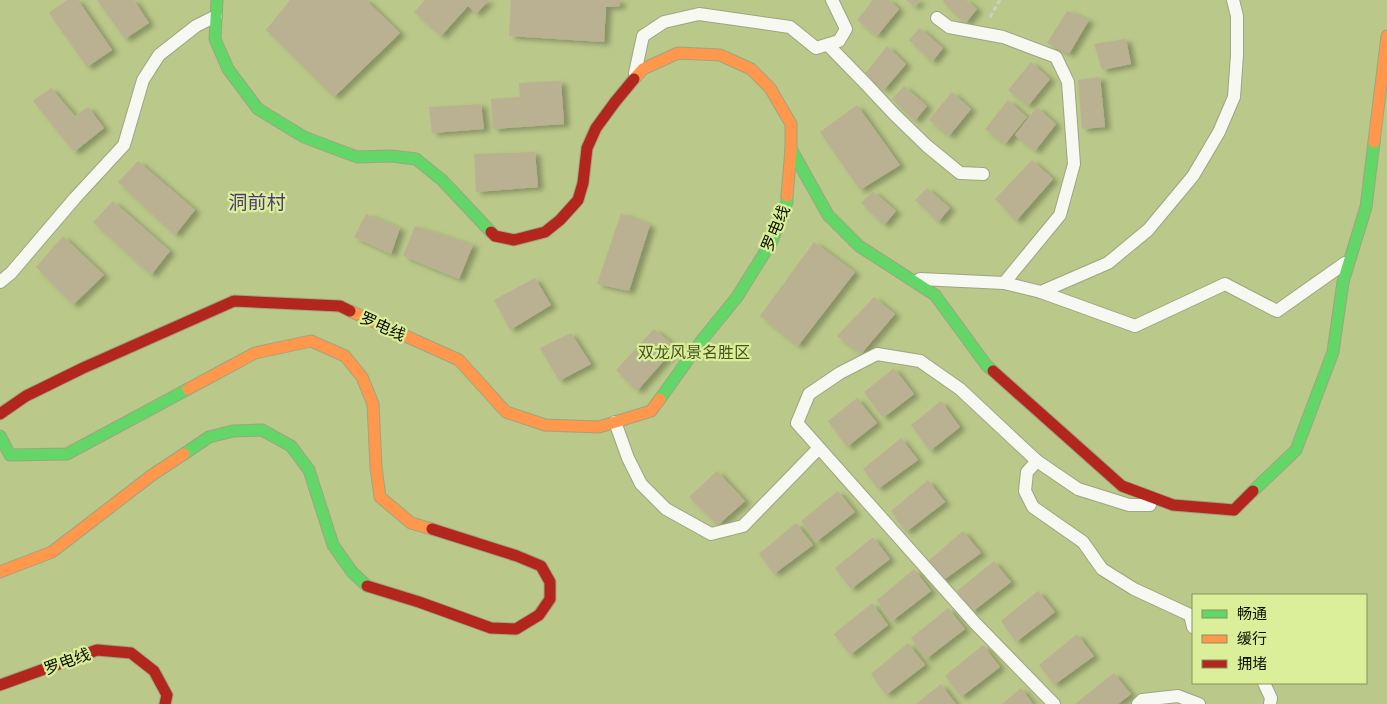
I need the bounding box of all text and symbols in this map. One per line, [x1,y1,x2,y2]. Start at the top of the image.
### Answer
district label: 洞前村 [228,190,286,217]
street label: 罗电线 [756,202,795,255]
street label: 罗电线 [356,307,409,347]
park label: 双龙风景名胜区 [638,342,750,364]
legend [1192,594,1367,684]
text: 畅通 [1237,604,1267,625]
text: 缓行 [1237,629,1267,650]
street label: 罗电线 [41,643,94,680]
text: 拥堵 [1237,654,1267,675]

